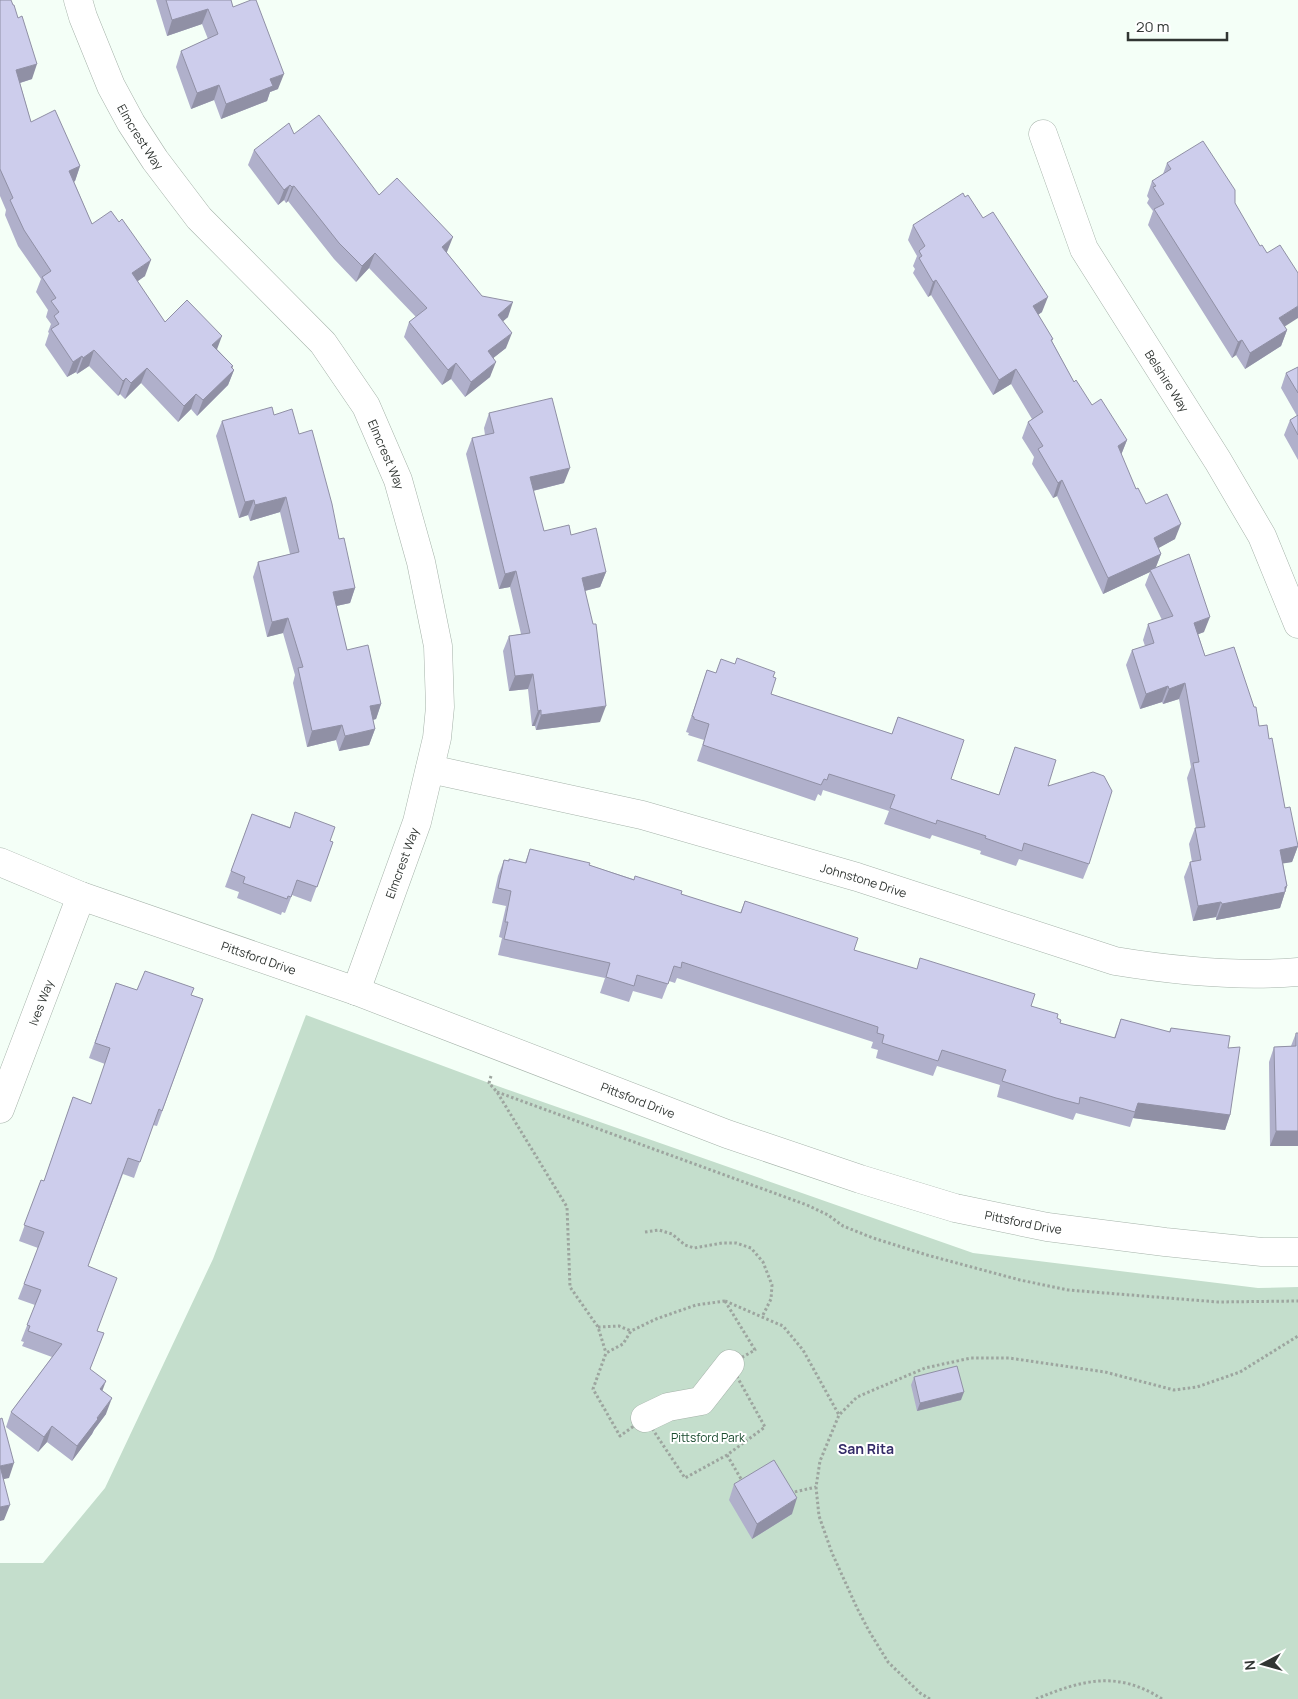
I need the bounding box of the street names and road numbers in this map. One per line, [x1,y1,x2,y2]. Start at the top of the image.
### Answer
street label: Elmcrest Way [114,101,168,174]
street label: Belshire Way [1141,346,1194,416]
street label: Elmcrest Way [364,417,409,492]
street label: Elmcrest Way [381,824,423,901]
street label: Johnstone Drive [819,858,909,901]
street label: Pittsford Drive [219,937,299,978]
street label: Ives Way [24,976,57,1028]
street label: Pittsford Drive [598,1078,678,1122]
street label: Pittsford Drive [983,1206,1063,1237]

